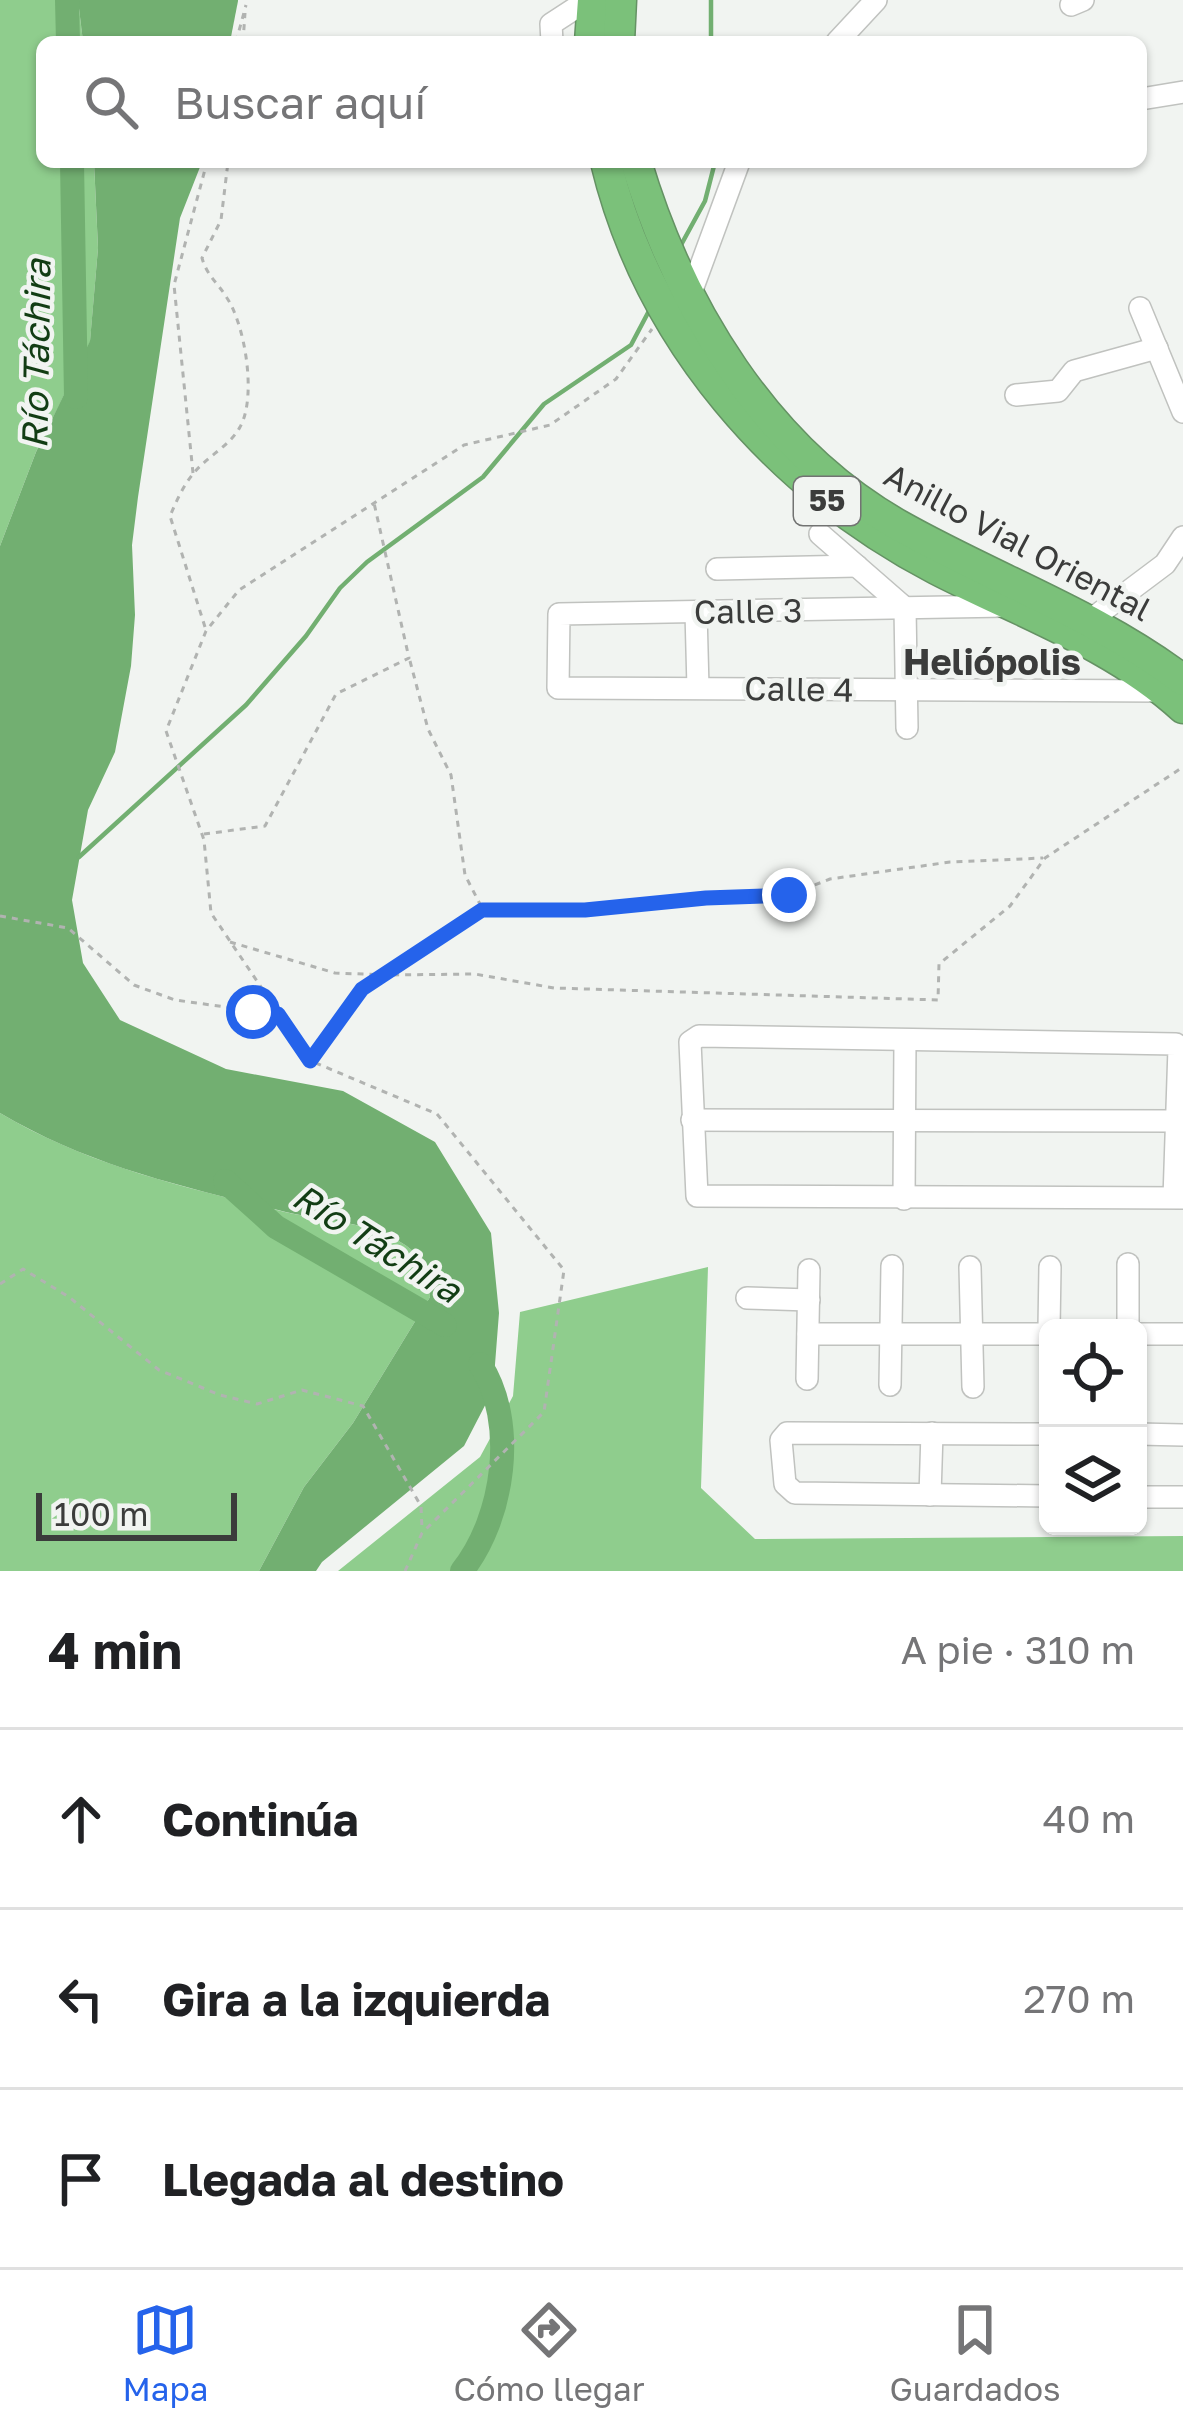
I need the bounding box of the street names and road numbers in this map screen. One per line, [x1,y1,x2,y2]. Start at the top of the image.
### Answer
street label: Anillo Vial Oriental [878,455,1158,628]
road number: 55 [794,477,860,525]
street label: Calle 3 [693,590,803,631]
street label: Calle 4 [744,668,854,709]

